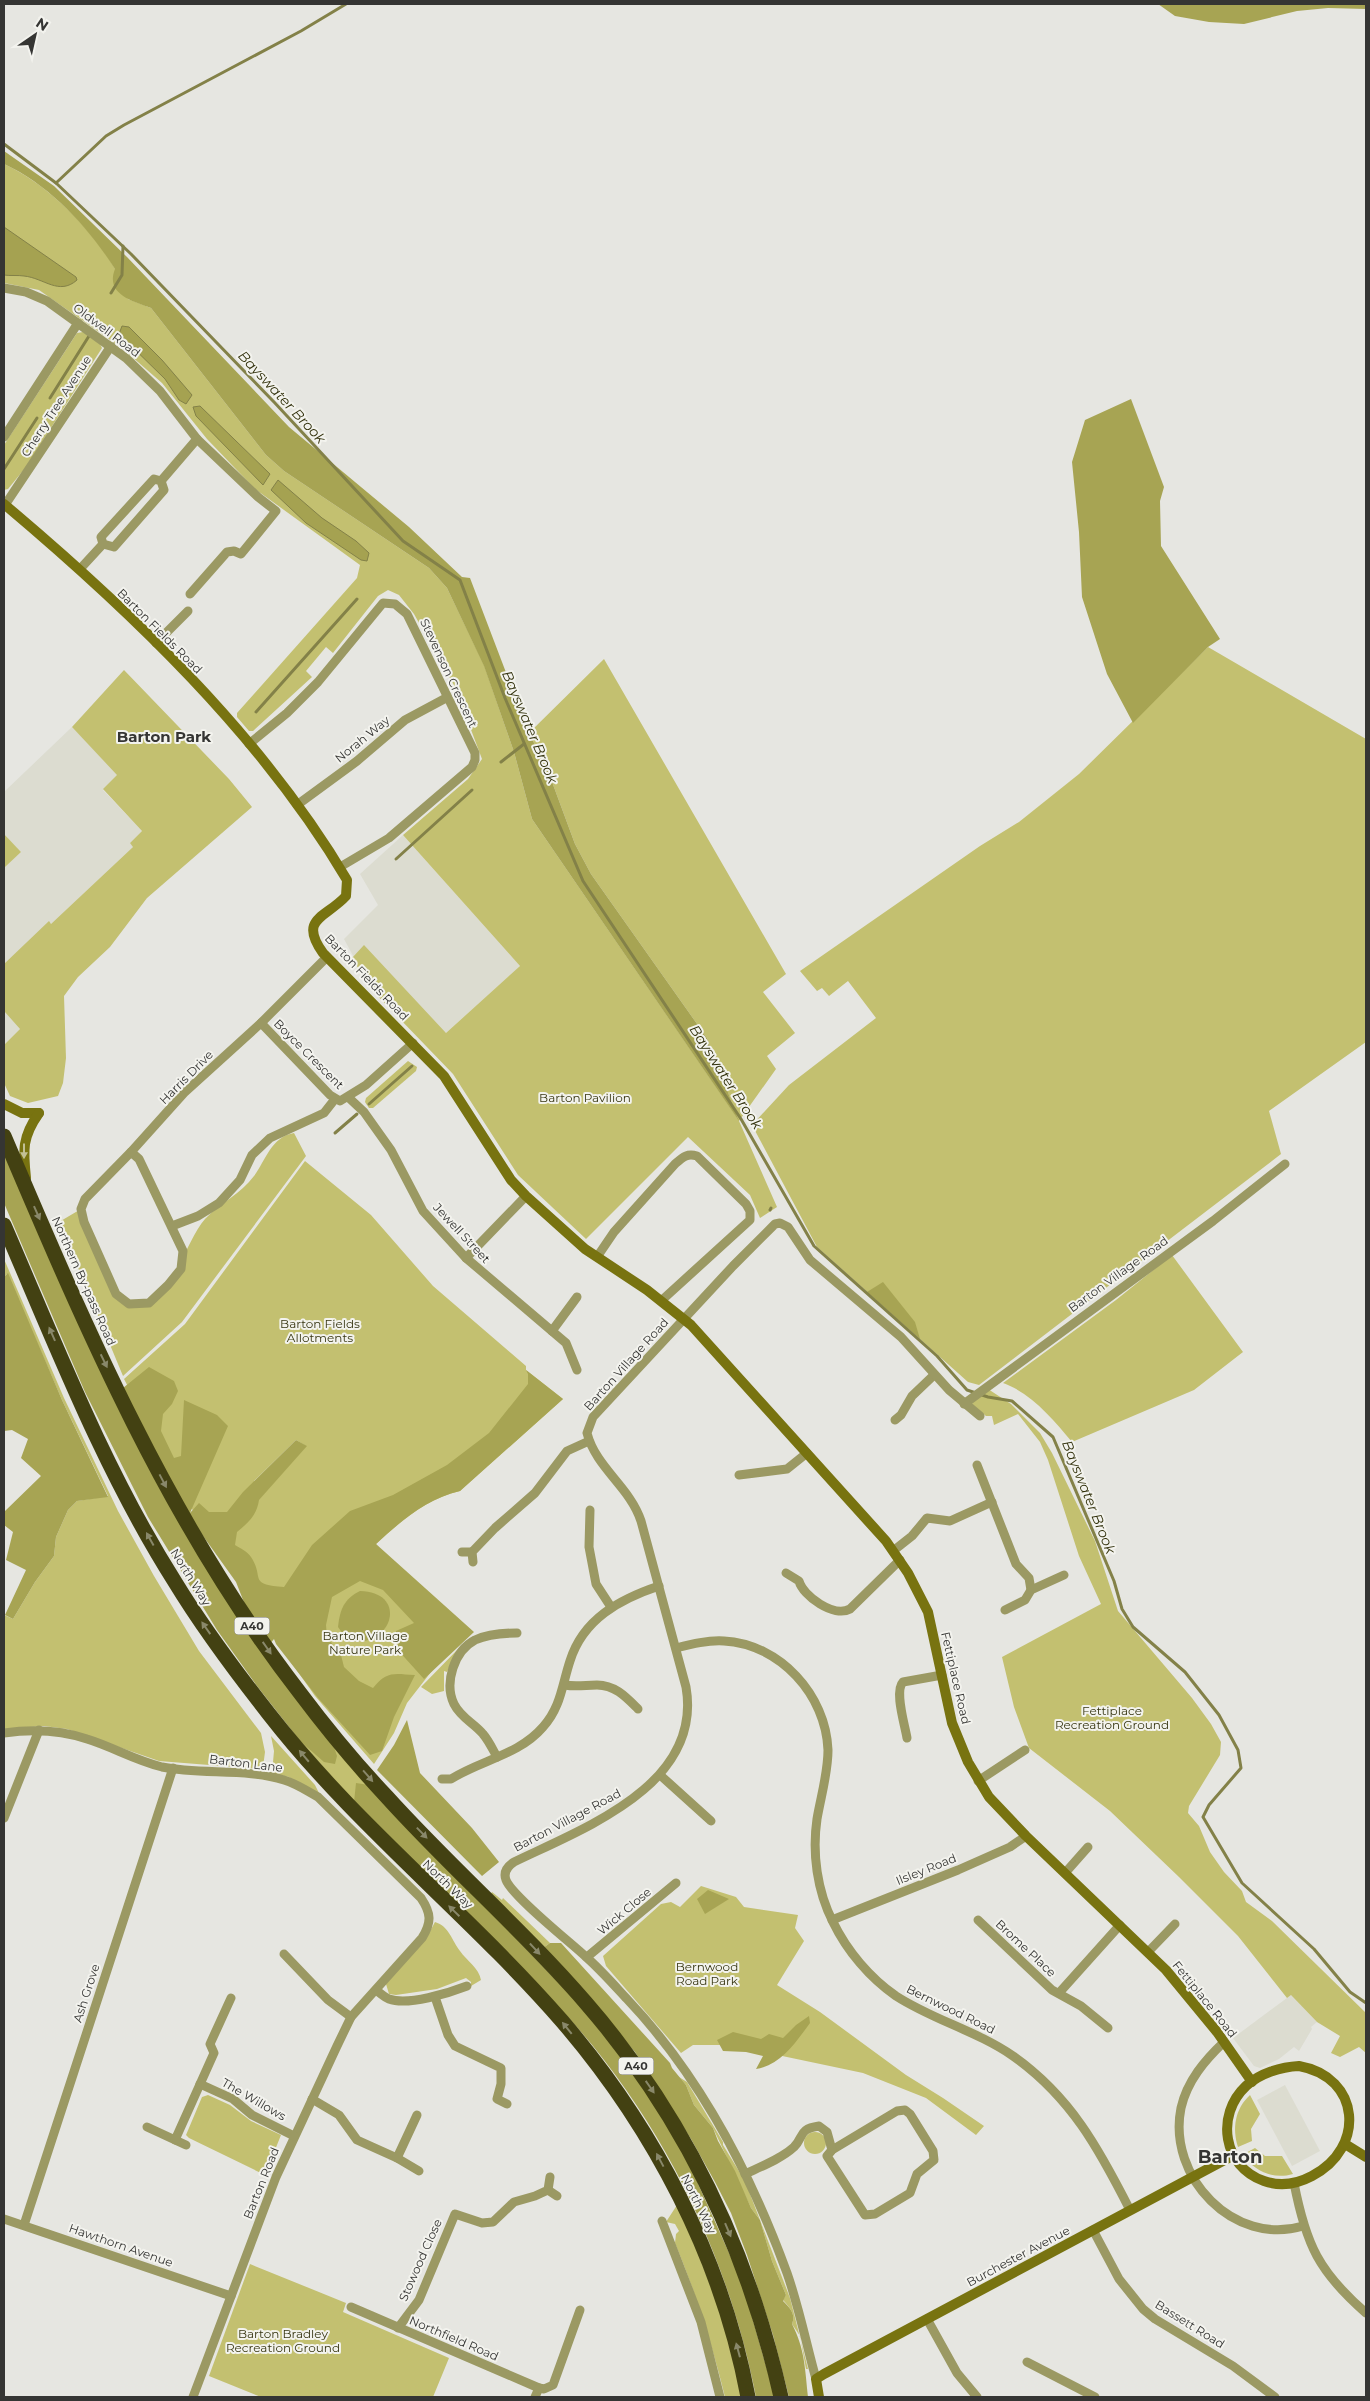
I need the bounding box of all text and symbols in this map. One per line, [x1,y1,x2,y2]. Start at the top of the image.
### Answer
north arrow [10,10,60,60]
text: N [33,14,52,35]
street label: Oldwell Road [71,300,143,360]
water label: Bayswater Brook [234,347,330,448]
street label: Cherry Tree Avenue [18,353,94,459]
street label: Barton Fields Road [114,585,206,677]
street label: Stevenson Crescent [417,616,481,730]
water label: Bayswater Brook [498,668,562,787]
street label: Norah Way [332,712,393,766]
district label: Barton Park [117,727,211,746]
street label: Barton Fields Road [322,931,412,1023]
street label: Boyce Crescent [271,1016,347,1092]
water label: Bayswater Brook [686,1021,767,1133]
street label: Harris Drive [156,1047,216,1107]
park label: Barton Pavilion [539,1090,631,1105]
one-way arrow [20,1144,28,1160]
street label: Jewell Street [430,1199,494,1266]
one-way arrow [33,1206,41,1220]
street label: Northern By-pass Road [49,1214,119,1348]
street label: Barton Village Road [1065,1233,1171,1315]
street label: Barton Village Road [580,1315,672,1413]
park label: Barton Fields Allotments [280,1316,360,1345]
one-way arrow [47,1327,55,1341]
one-way arrow [100,1354,108,1368]
water label: Bayswater Brook [1058,1438,1120,1557]
one-way arrow [159,1473,167,1488]
one-way arrow [146,1533,155,1546]
street label: North Way [168,1546,215,1609]
road number: A40 [234,1618,270,1634]
one-way arrow [201,1621,211,1635]
park label: Barton Village Nature Park [323,1628,407,1657]
street label: Fettiplace Road [938,1630,974,1726]
one-way arrow [262,1641,272,1655]
park label: Fettiplace Recreation Ground [1055,1703,1169,1732]
one-way arrow [299,1750,310,1762]
street label: Barton Lane [208,1751,284,1775]
one-way arrow [362,1769,374,1781]
street label: Barton Village Road [511,1785,623,1855]
one-way arrow [416,1827,428,1839]
street label: Ilsley Road [893,1850,959,1888]
street label: North Way [420,1856,477,1912]
street label: Wick Close [594,1884,654,1938]
one-way arrow [449,1905,461,1917]
street label: Brome Place [993,1916,1059,1980]
one-way arrow [529,1943,541,1955]
street label: Fettiplace Road [1169,1958,1241,2040]
park label: Bernwood Road Park [676,1959,739,1988]
street label: Ash Grove [70,1962,102,2024]
street label: Bernwood Road [904,1981,998,2037]
one-way arrow [562,2021,573,2034]
road number: A40 [618,2058,654,2074]
street label: The Willows [219,2075,289,2124]
one-way arrow [646,2080,655,2094]
street label: Barton Road [240,2145,282,2221]
district label: Barton [1198,2146,1262,2168]
one-way arrow [656,2154,665,2167]
street label: North Way [678,2172,720,2237]
street label: Stowood Close [395,2217,445,2303]
street label: Hawthorn Avenue [67,2220,175,2270]
street label: Burchester Avenue [964,2222,1072,2290]
one-way arrow [724,2223,732,2238]
street label: Bassett Road [1152,2297,1228,2351]
street label: Northfield Road [407,2312,501,2364]
park label: Barton Bradley Recreation Ground [226,2326,340,2355]
one-way arrow [733,2342,741,2357]

